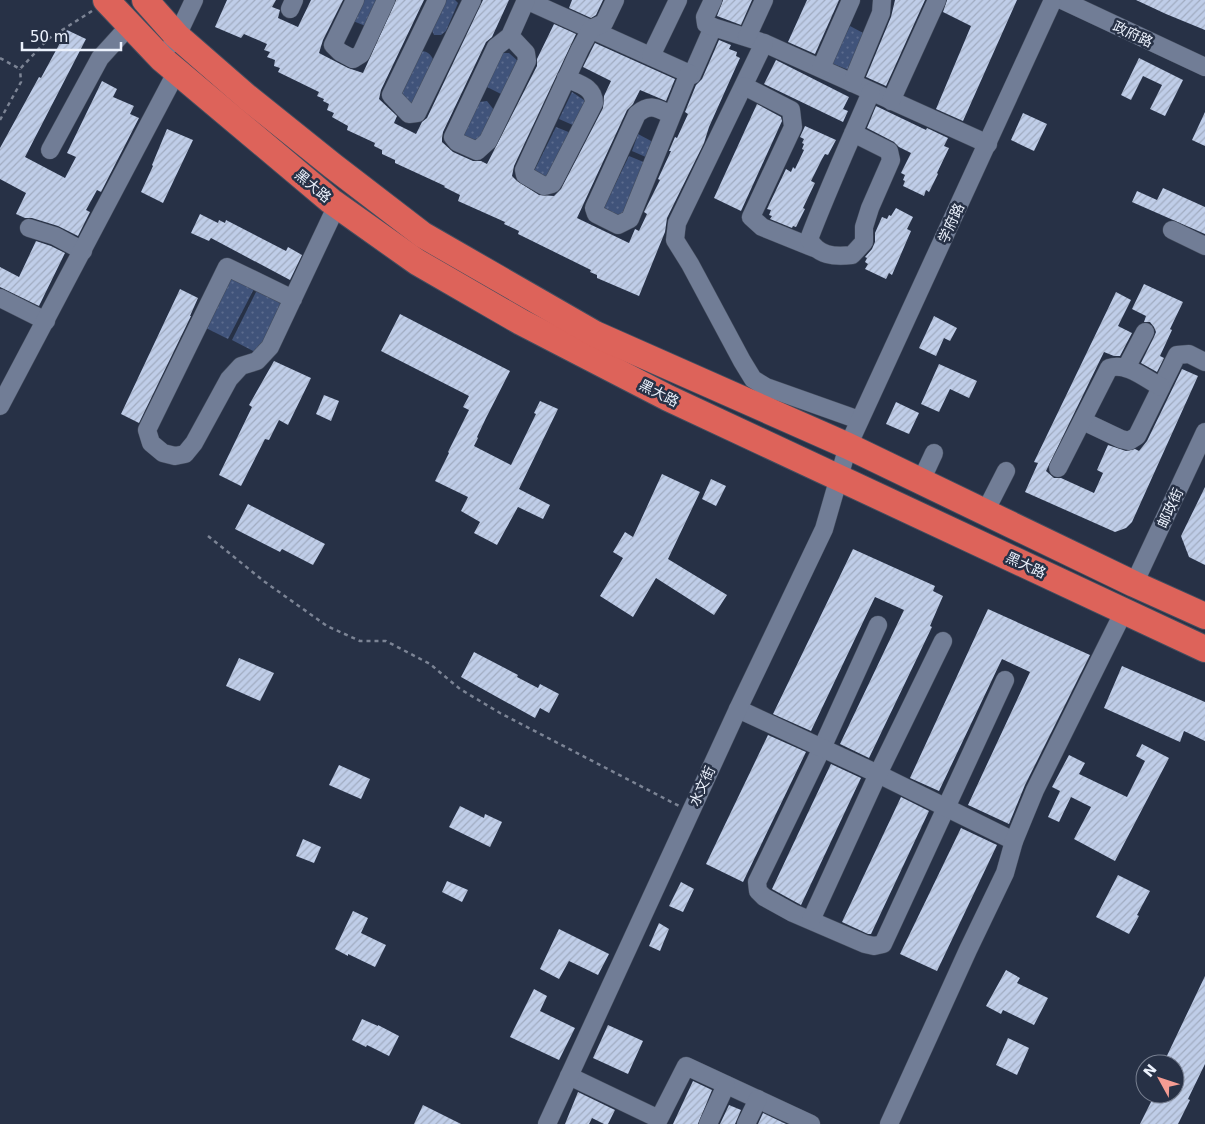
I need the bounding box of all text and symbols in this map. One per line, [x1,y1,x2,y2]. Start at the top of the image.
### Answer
street label: 政府路 [1111,18,1155,50]
scale bar [22,20,121,52]
text: 50 m [30,28,68,46]
street label: 黑大路 [292,166,334,206]
street label: 学府路 [935,201,967,245]
street label: 黑大路 [637,376,681,410]
street label: 邮政街 [1154,486,1186,530]
street label: 黑大路 [1004,549,1048,581]
street label: 水文街 [686,764,718,808]
north arrow [1135,1054,1185,1104]
text: N [1140,1061,1160,1080]

